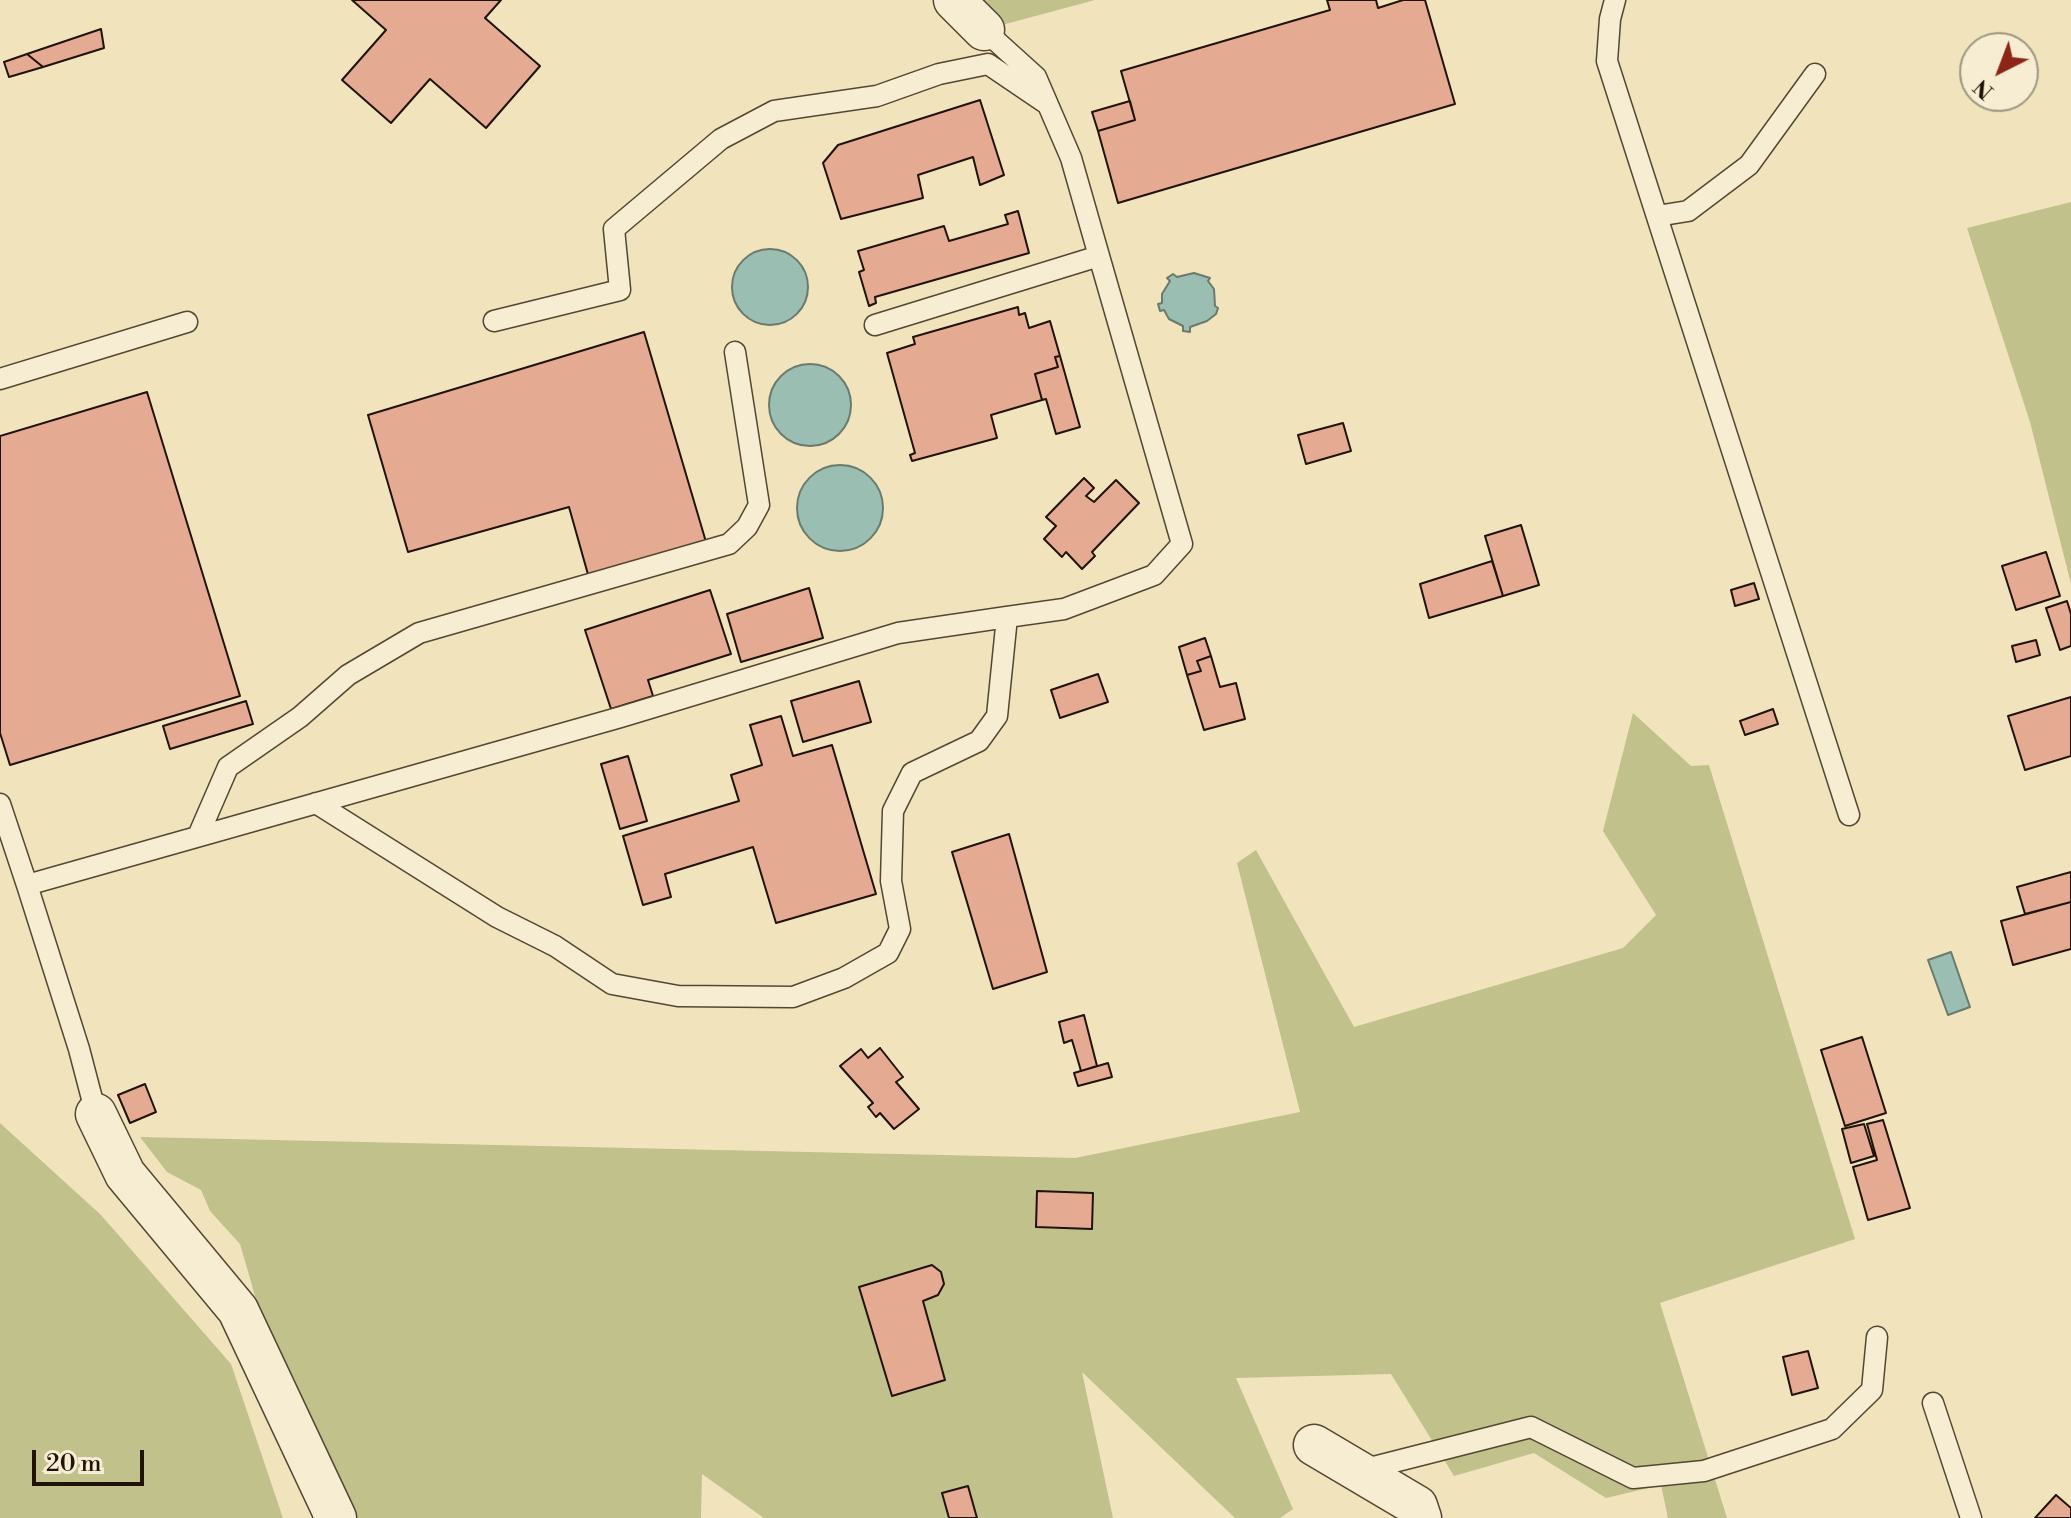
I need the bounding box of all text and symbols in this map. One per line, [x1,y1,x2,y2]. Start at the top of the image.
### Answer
north arrow [1959,32,2039,112]
text: N [1968,73,1999,105]
scale bar [36,1434,148,1484]
text: 20 m [46,1449,102,1479]

